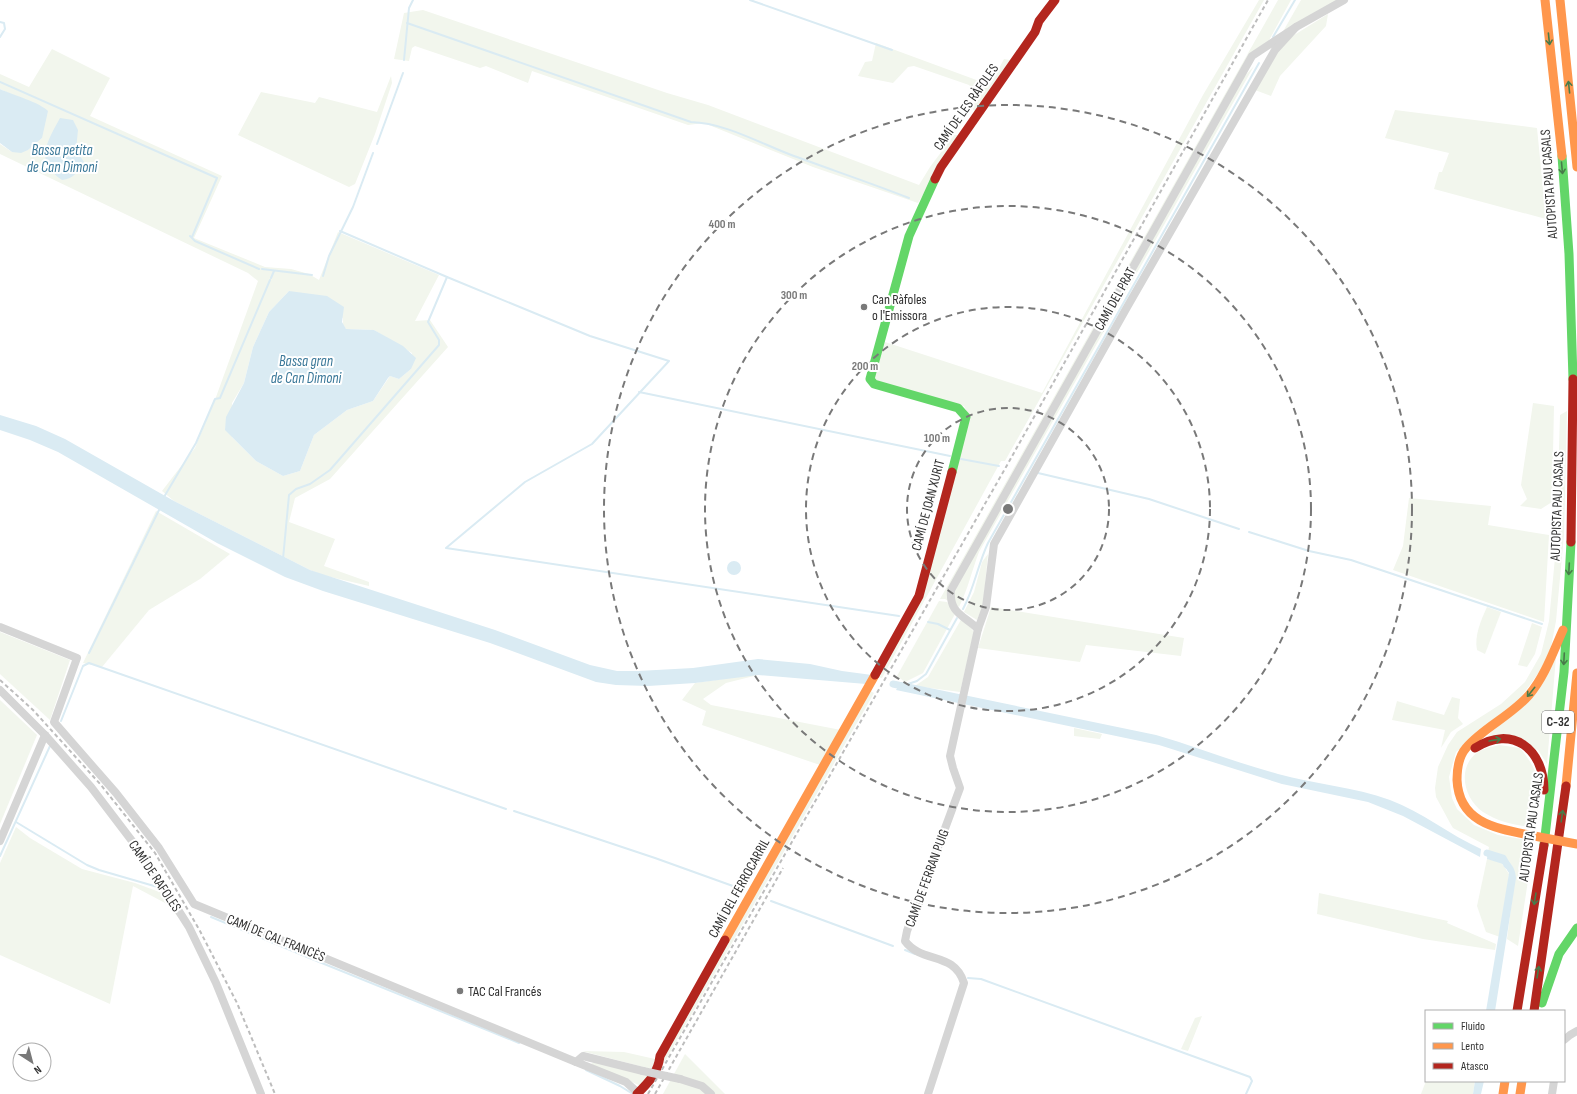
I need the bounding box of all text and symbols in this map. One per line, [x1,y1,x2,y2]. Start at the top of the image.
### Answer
one-way arrow [1546,32,1553,45]
street label: CAMÍ DE LES RÀFOLES [930,60,1002,154]
one-way arrow [1565,81,1573,94]
street label: AUTOPISTA PAU CASALS [1537,129,1561,240]
water label: Bassa petita de Can Dimoni [27,141,99,177]
one-way arrow [1559,161,1566,174]
text: 400 m [709,217,735,232]
street label: CAMÍ DEL PRAT [1091,264,1139,334]
text: 300 m [781,288,807,303]
place label: Can Ràfoles o l'Emissora [872,291,927,324]
marker: Can Ràfoles o l'Emissora [859,302,869,312]
water label: Bassa gran de Can Dimoni [271,352,343,388]
text: 200 m [852,359,878,374]
text: 100 m [924,431,950,446]
street label: AUTOPISTA PAU CASALS [1547,451,1567,562]
street label: CAMÍ DE JOAN XURIT [908,457,948,553]
centre of rings [1001,502,1015,516]
one-way arrow [1566,562,1573,575]
one-way arrow [1561,652,1568,665]
one-way arrow [1526,687,1535,698]
road number: C-32 [1542,711,1574,733]
one-way arrow [1488,735,1501,743]
street label: AUTOPISTA PAU CASALS [1515,772,1547,883]
one-way arrow [1558,810,1566,823]
street label: CAMÍ DE FERRAN PUIG [901,827,953,929]
street label: CAMÍ DEL FERROCARRIL [705,835,773,941]
street label: CAMÍ DE RAFOLES [125,837,185,915]
one-way arrow [1531,892,1539,905]
street label: CAMÍ DE CAL FRANCÈS [224,910,328,966]
one-way arrow [1534,966,1542,979]
place label: TAC Cal Francés [468,983,541,1000]
marker: TAC Cal Francés [455,986,465,996]
legend [1425,1010,1565,1082]
text: Fluido [1461,1019,1485,1034]
text: Lento [1461,1039,1484,1054]
north arrow [12,1042,52,1082]
text: Atasco [1460,1059,1488,1074]
text: N [31,1063,44,1077]

